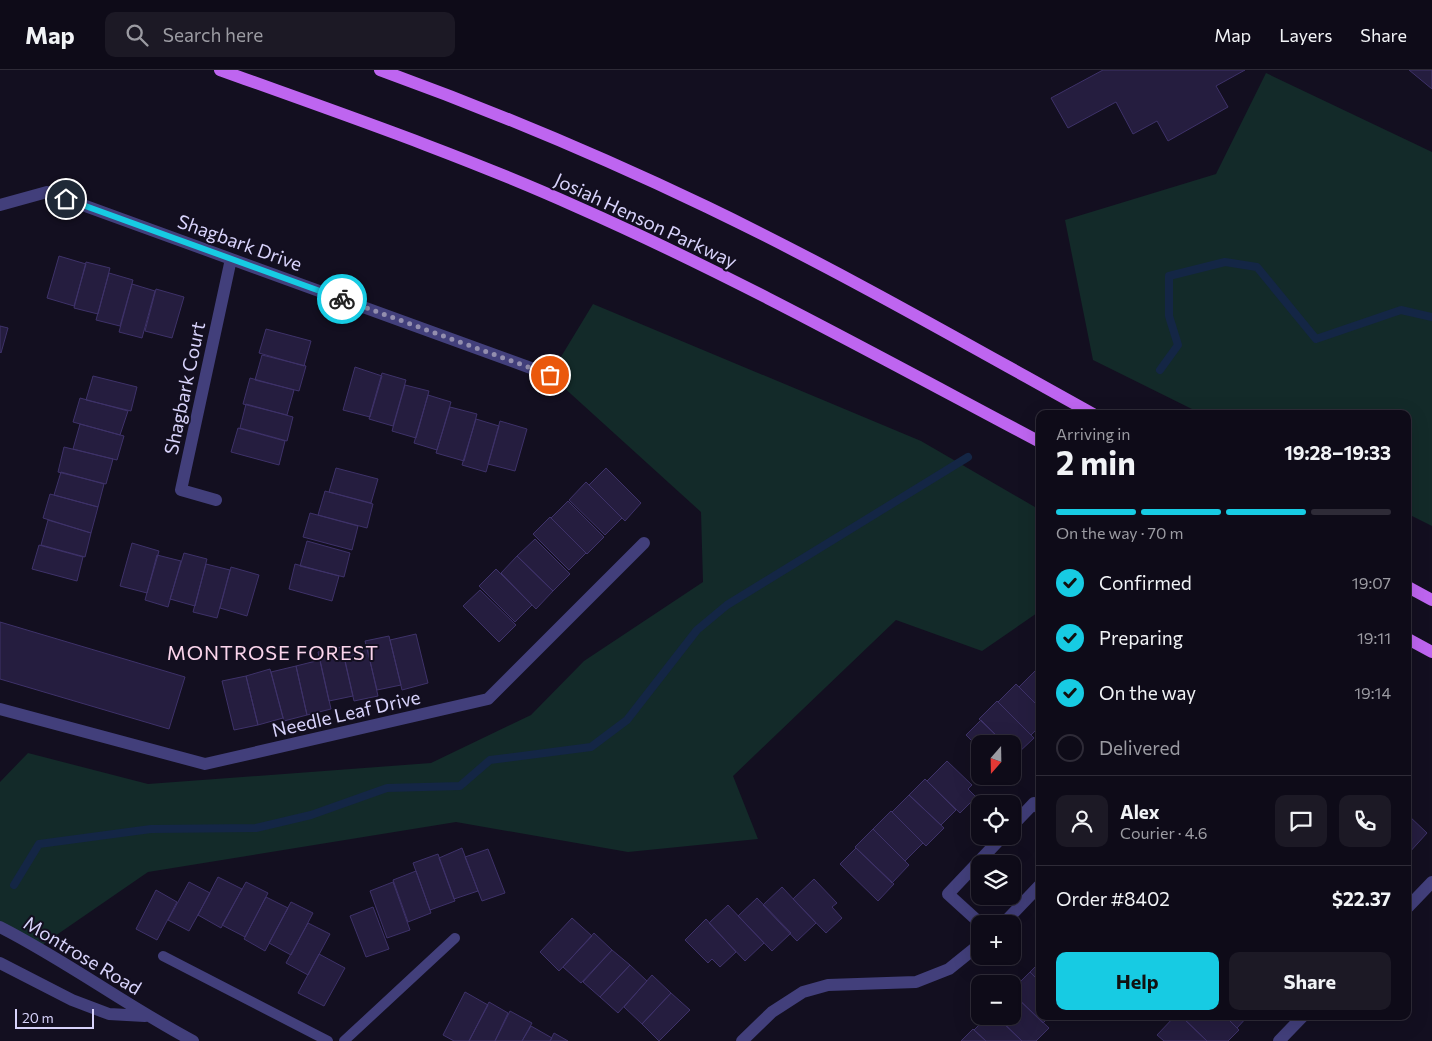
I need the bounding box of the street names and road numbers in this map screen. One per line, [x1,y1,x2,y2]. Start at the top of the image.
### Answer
street label: Josiah Henson Parkway [551,168,741,272]
street label: Shagbark Drive [175,209,305,275]
street label: Shagbark Court [159,319,209,457]
street label: Needle Leaf Drive [269,685,423,741]
street label: Montrose Road [20,911,146,999]

